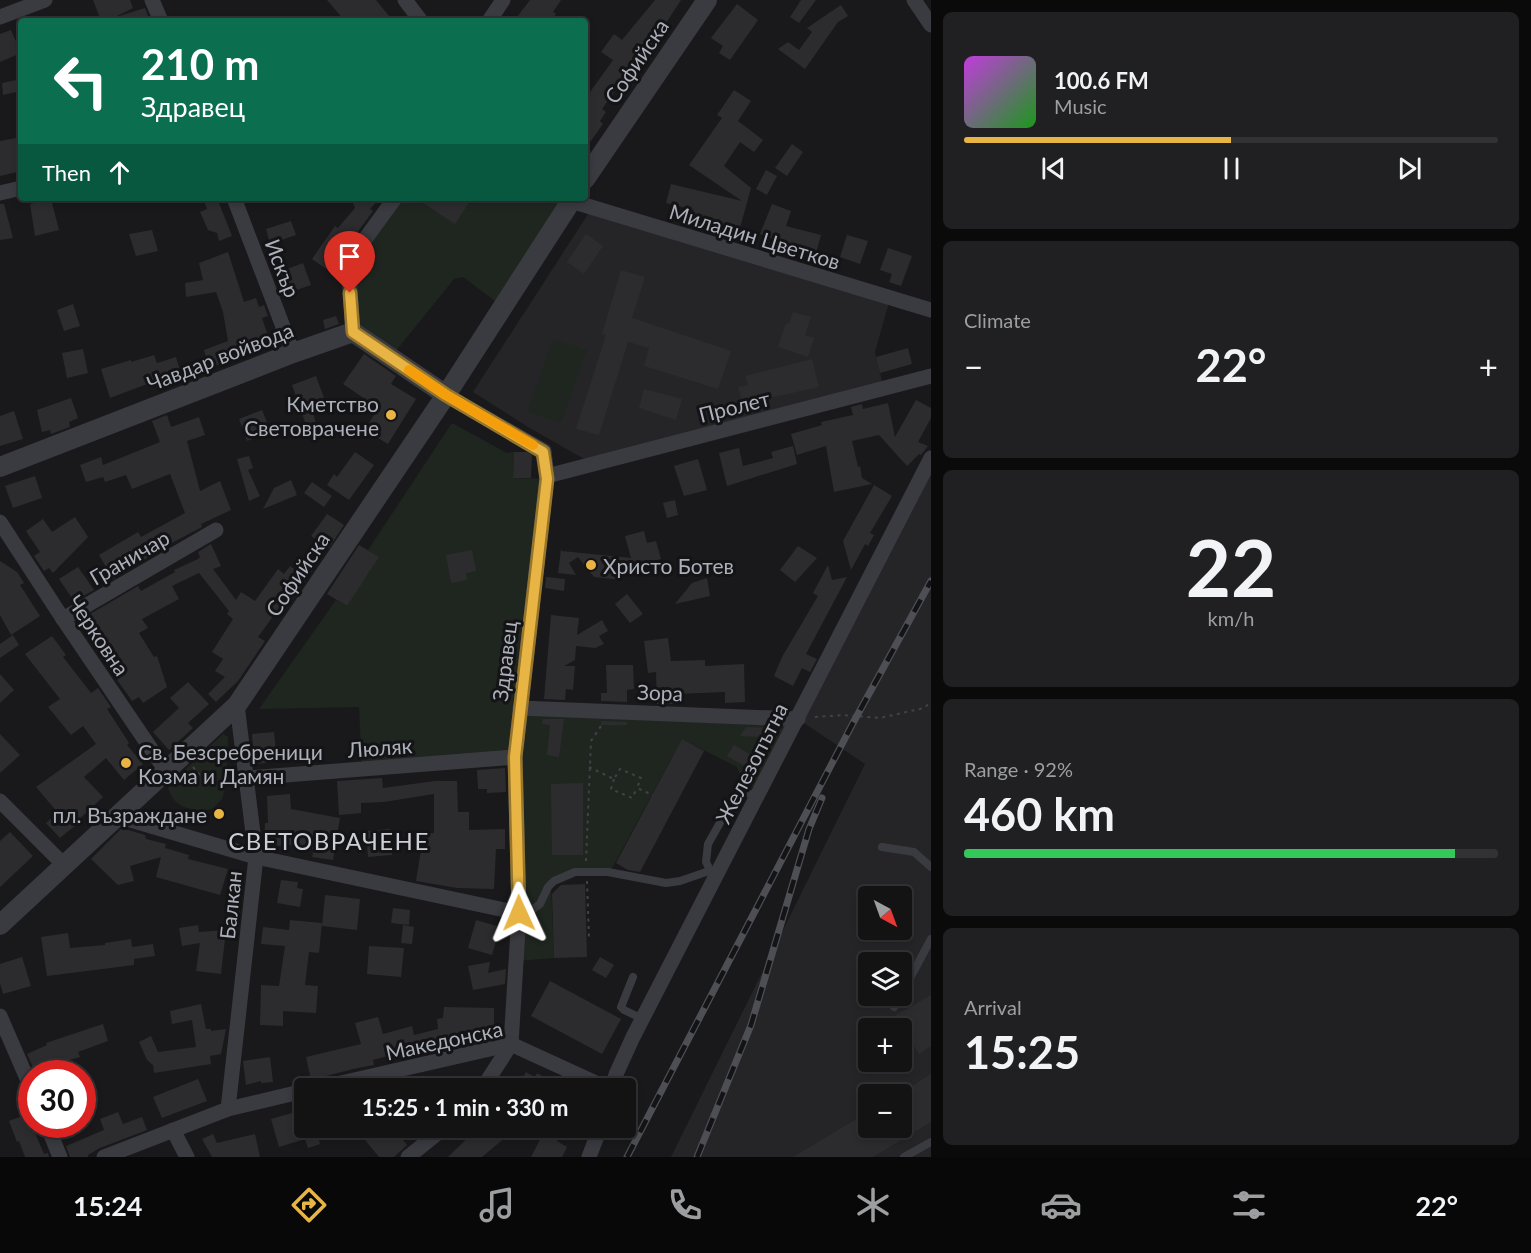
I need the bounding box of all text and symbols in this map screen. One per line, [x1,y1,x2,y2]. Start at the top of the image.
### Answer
street label: Софийска [599,14,673,108]
text: 210 m [141,39,259,89]
icon: left [42,42,120,120]
text: 100.6 FM [1054,67,1149,94]
text: Здравец [141,90,245,123]
text: Music [1054,94,1107,118]
icon: previous [1037,152,1070,185]
icon: pause [1215,152,1248,185]
icon: next [1393,152,1426,185]
icon: ahead [103,156,136,189]
text: Then [42,159,91,186]
street label: Миладин Цветков [667,198,843,274]
pin [324,231,375,293]
street label: Искър [260,235,306,301]
icon: arrive [333,240,366,273]
text: Climate [964,308,1031,332]
street label: Чавдар войвода [143,317,297,395]
text: 22° [1196,338,1266,392]
text: − [964,346,983,386]
text: + [1479,346,1498,386]
street label: Пролет [696,385,773,427]
place label: Кметство Световрачене [244,391,379,440]
marker: Кметство Световрачене [384,408,398,422]
text: 22 [1186,520,1276,614]
street label: Граничар [85,524,173,590]
street label: Софийска [260,527,334,621]
place label: Христо Ботев [603,553,734,578]
marker: Христо Ботев [584,558,598,572]
street label: Черковна [63,590,135,680]
text: km/h [1208,606,1254,630]
street label: Здравец [487,619,521,703]
street label: Зора [637,679,683,705]
street label: Железопътна [710,698,792,828]
street label: Люляк [346,732,413,762]
place label: Св. Безсребреници Козма и Дамян [138,739,323,788]
marker: Св. Безсребреници Козма и Дамян [119,756,133,770]
text: Range · 92% [964,757,1073,781]
text: 460 km [964,787,1115,841]
place label: пл. Възраждане [53,802,207,827]
marker: пл. Възраждане [212,807,226,821]
district label: СВЕТОВРАЧЕНЕ [228,826,430,855]
street label: Балкан [214,869,246,941]
position arrow [487,881,551,945]
north arrow [858,886,912,940]
map controls [858,886,912,1138]
button: layers [858,952,912,1006]
text: Arrival [964,995,1022,1019]
street label: Македонска [383,1015,505,1065]
button: + [858,1018,912,1072]
text: 15:25 [964,1025,1080,1079]
speed limit sign: 30 [18,1060,96,1138]
button: − [858,1084,912,1138]
text: 15:25 · 1 min · 330 m [362,1094,568,1121]
icon: directions [288,1184,330,1226]
icon: music [476,1184,518,1226]
icon: phone [664,1184,706,1226]
icon: climate [852,1184,894,1226]
icon: car [1040,1184,1082,1226]
icon: filters [1228,1184,1270,1226]
text: 15:24 [73,1189,143,1222]
text: 22° [1415,1189,1458,1222]

